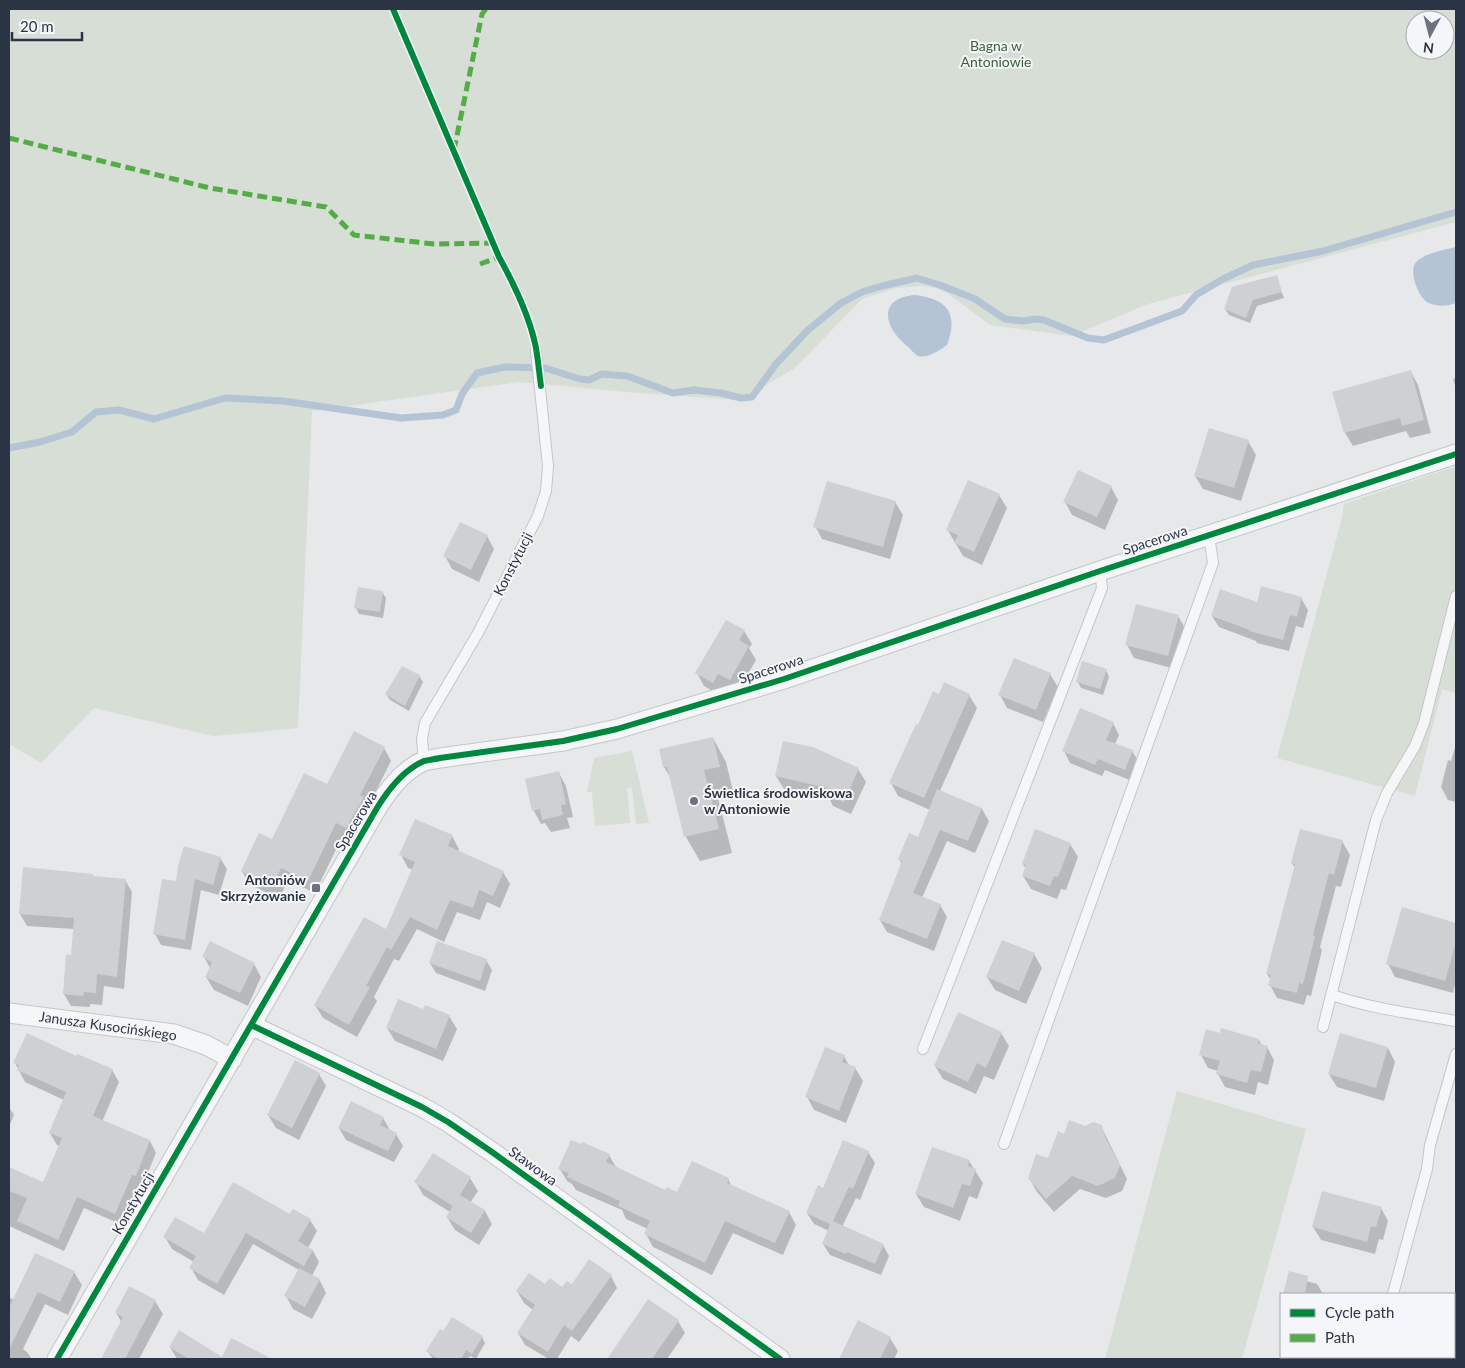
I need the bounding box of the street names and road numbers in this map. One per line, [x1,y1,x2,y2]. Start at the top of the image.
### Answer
street label: Spacerowa [1120,521,1189,558]
street label: Konstytucji [489,529,536,598]
street label: Spacerowa [736,650,805,687]
street label: Spacerowa [331,788,380,854]
street label: Janusza Kusocińskiego [38,1007,178,1044]
street label: Stawowa [506,1142,561,1189]
street label: Konstytucji [108,1169,157,1237]

